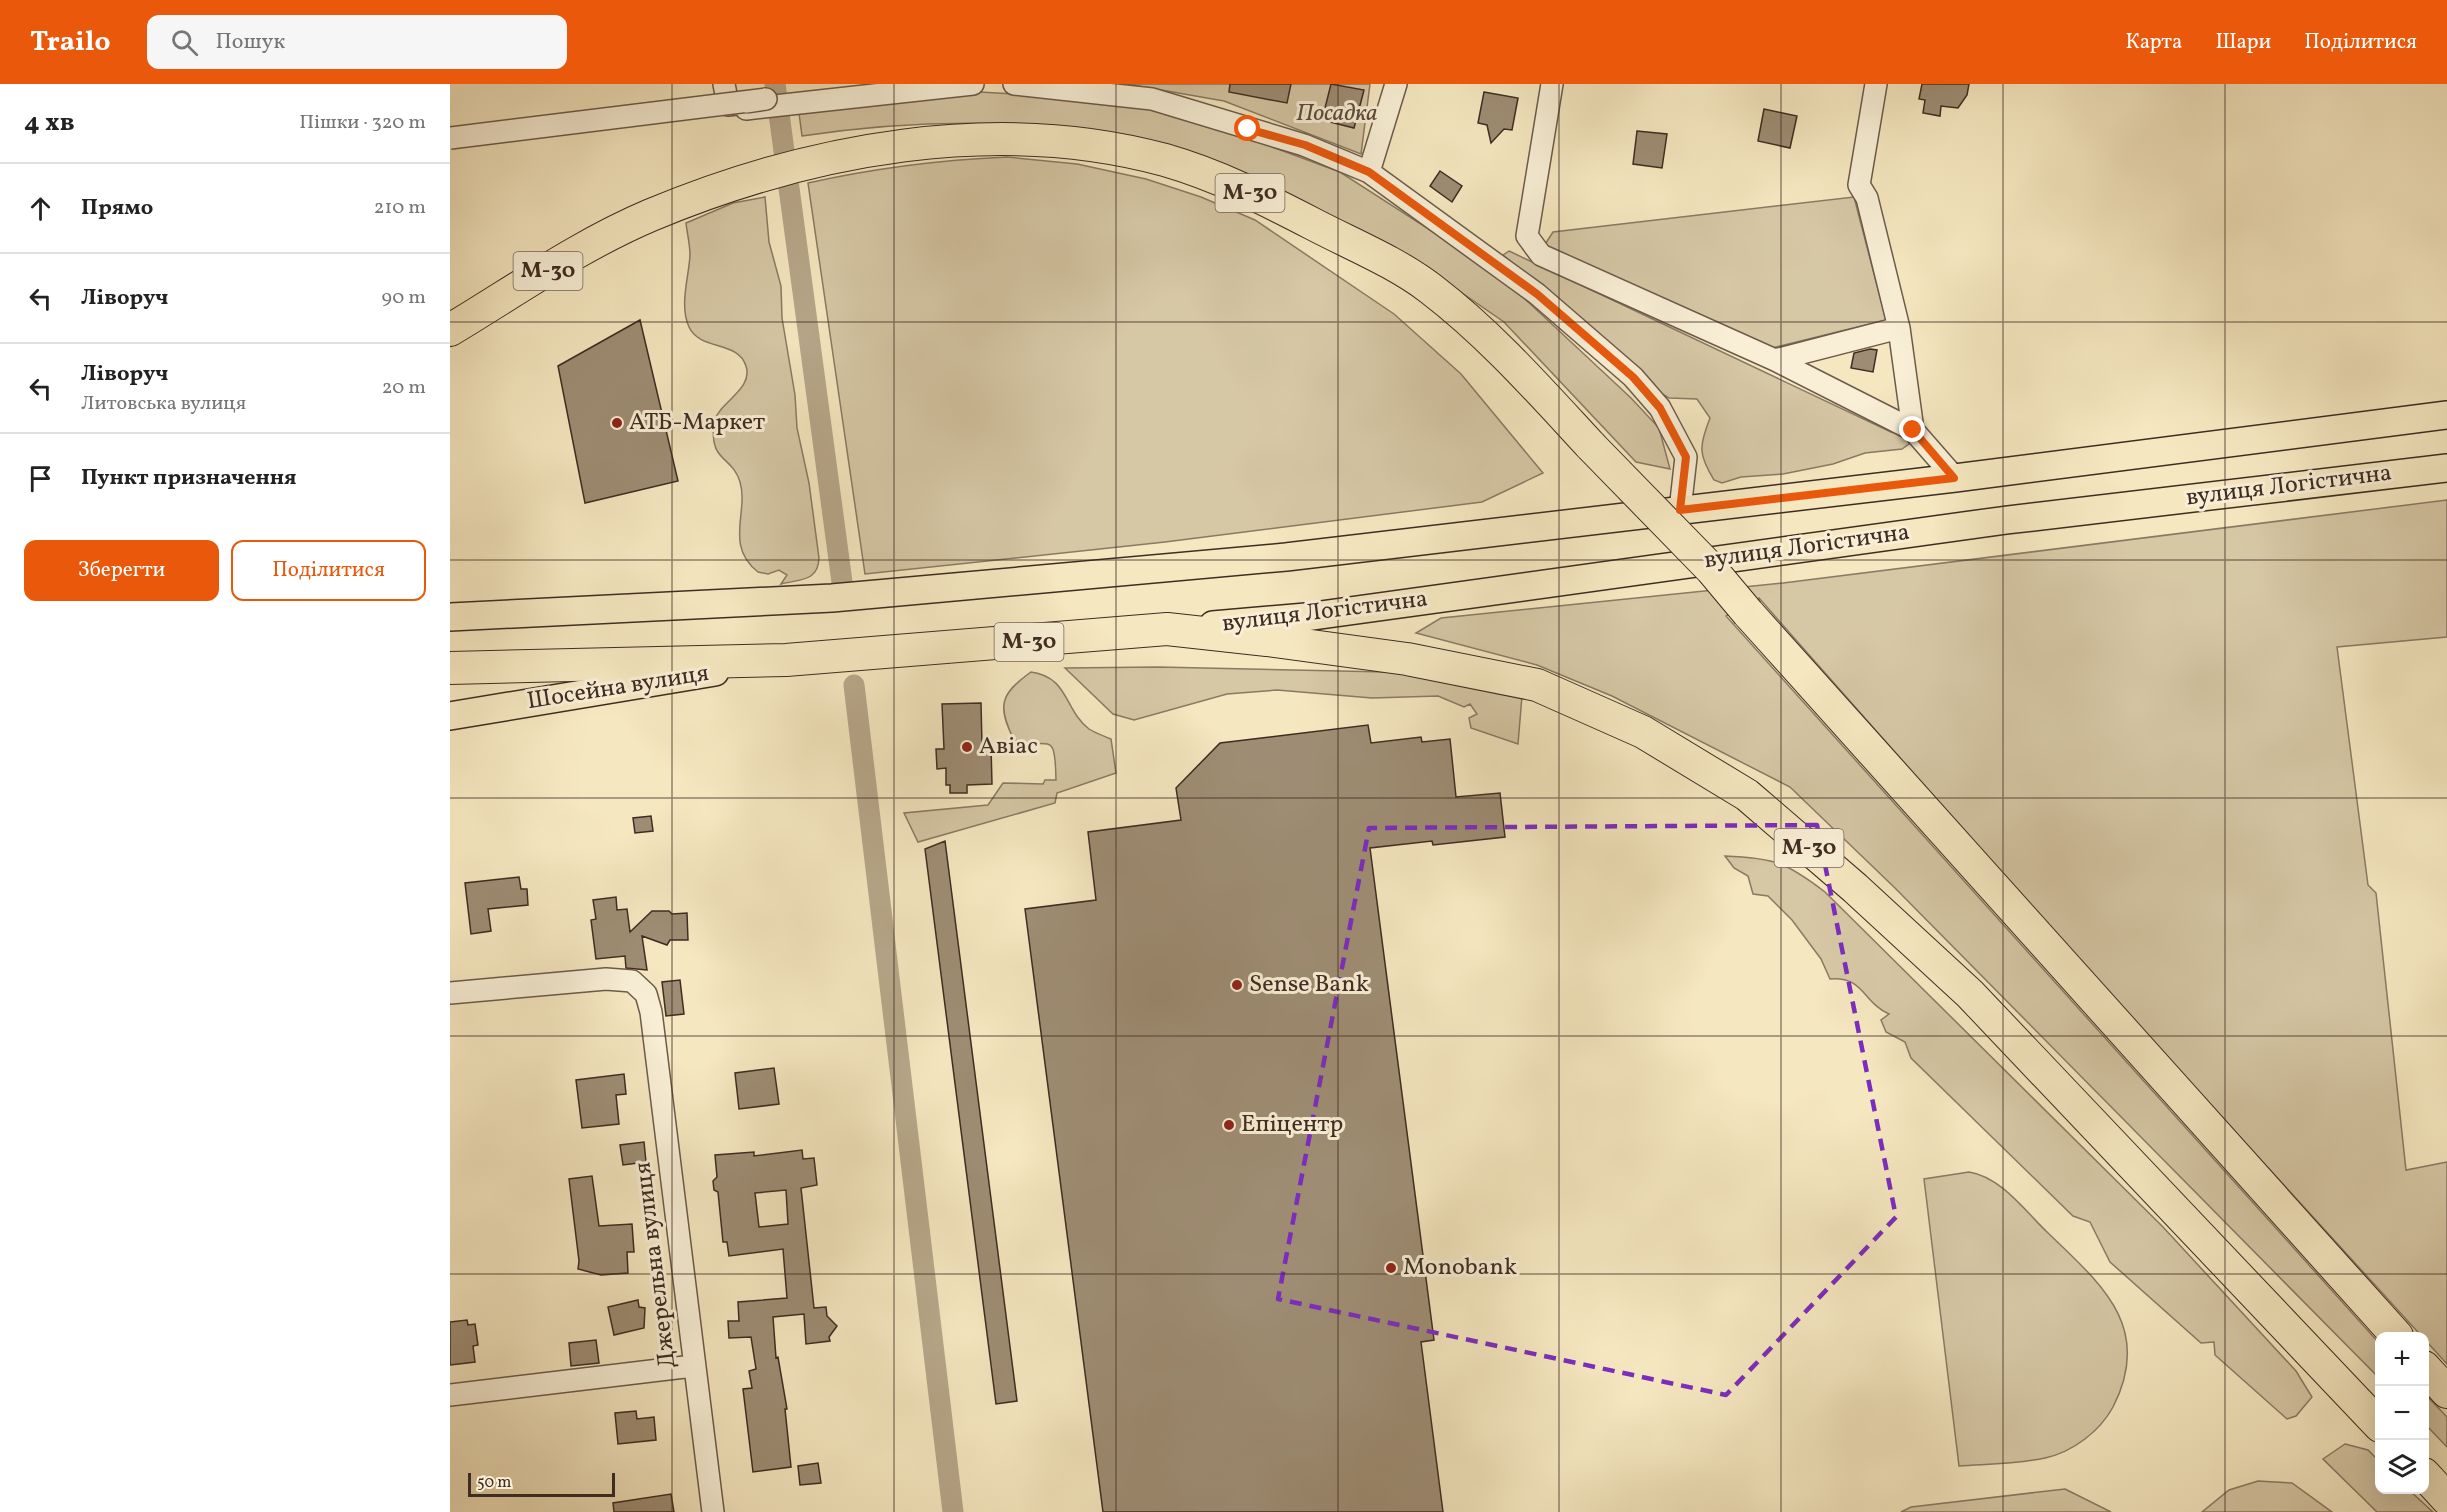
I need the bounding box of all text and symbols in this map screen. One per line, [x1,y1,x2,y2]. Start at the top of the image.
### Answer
search box [147,15,567,69]
text: Trailo [30,23,111,62]
icon: search [168,26,201,59]
text: Пошук [216,27,285,58]
text: Карта [2125,28,2182,57]
text: Шари [2215,28,2271,57]
text: Поділитися [2304,28,2417,57]
park label: Посадка [1296,97,1378,131]
text: 4 хв [24,105,75,141]
text: Пішки · 320 m [299,109,426,137]
route start [1234,115,1260,141]
road number: М-30 [1216,174,1284,212]
icon: ahead [24,192,57,225]
text: Прямо [81,193,153,224]
text: 210 m [374,194,426,222]
road number: М-30 [513,252,582,290]
icon: left [24,282,57,315]
text: Ліворуч [81,283,168,314]
text: 90 m [382,284,426,312]
text: Ліворуч [81,359,168,390]
icon: left [24,372,57,405]
text: 20 m [382,374,426,402]
text: Литовська вулиця [81,390,246,418]
place label: АТБ-Маркет [629,406,765,440]
marker: АТБ-Маркет [610,416,624,430]
route end [1899,416,1925,442]
street label: вулиця Логістична [2184,457,2394,515]
icon: arrive [24,462,57,495]
text: Пункт призначення [81,463,297,494]
street label: вулиця Логістична [1702,516,1912,578]
button: Зберегти [24,540,219,601]
button: Поділитися [231,540,426,601]
street label: вулиця Логістична [1220,583,1430,641]
road number: М-30 [994,623,1064,661]
street label: Шосейна вулиця [525,657,711,719]
place label: Авіас [979,730,1038,764]
marker: Авіас [960,740,974,754]
road number: М-30 [1774,829,1844,867]
place label: Sense Bank [1249,968,1369,1002]
marker: Sense Bank [1230,978,1244,992]
place label: Епіцентр [1241,1108,1343,1142]
marker: Епіцентр [1222,1118,1236,1132]
street label: Джерельна вулиця [626,1160,686,1370]
place label: Monobank [1403,1251,1517,1285]
marker: Monobank [1384,1261,1398,1275]
map controls [2375,1332,2429,1494]
button: + [2375,1332,2429,1386]
button: − [2375,1386,2429,1440]
button: layers [2375,1440,2429,1494]
scale bar [468,1470,615,1498]
text: 50 m [477,1472,511,1494]

